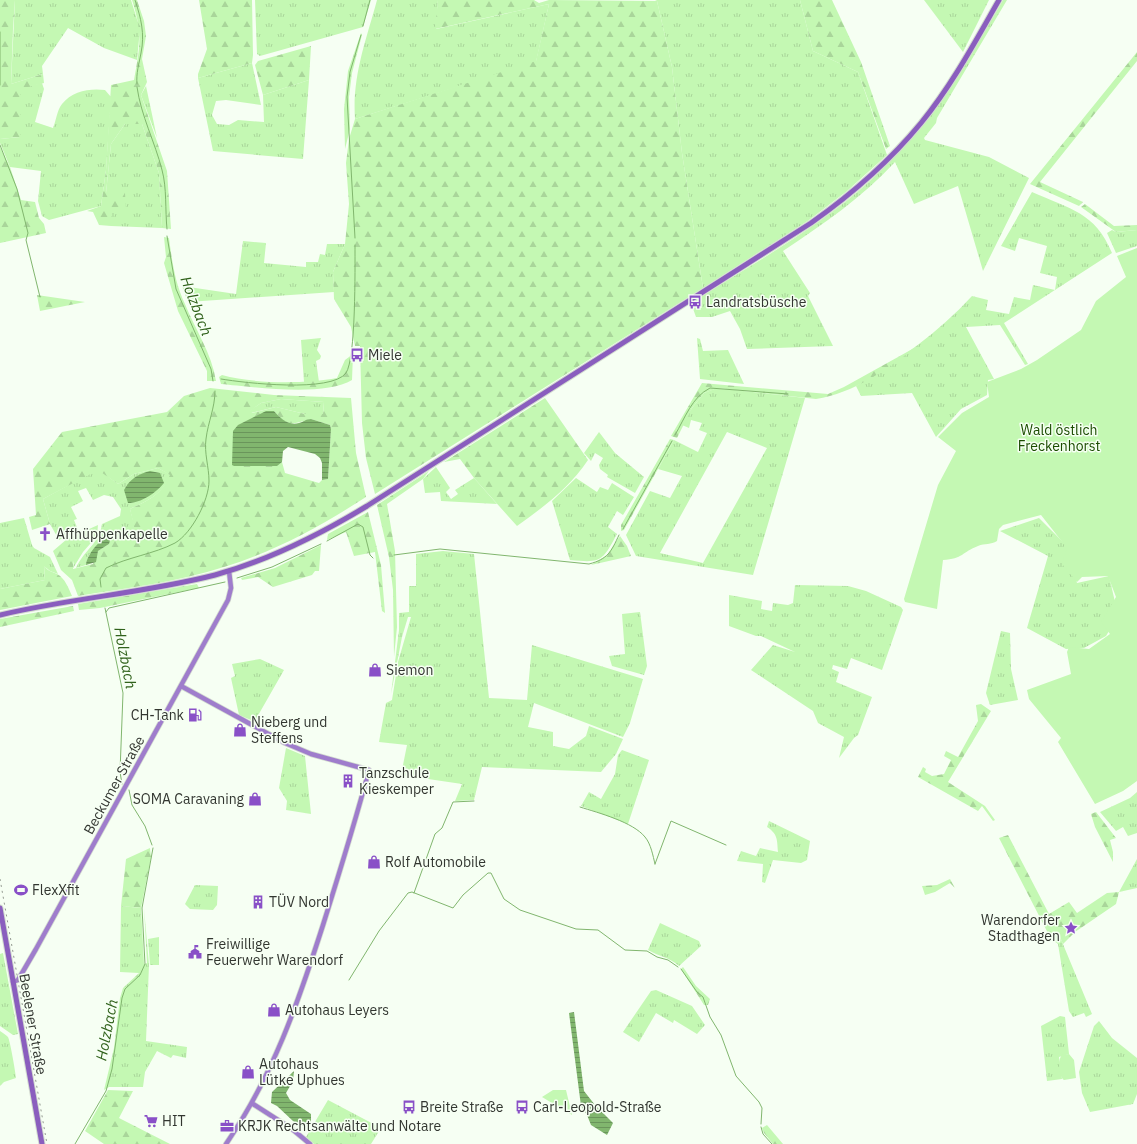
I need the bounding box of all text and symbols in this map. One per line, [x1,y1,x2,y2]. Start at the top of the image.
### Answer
water label: Holzbach [176,273,217,338]
place label: Landratsbüsche [706,293,807,311]
bus stop icon: Landratsbüsche [687,294,703,310]
place label: Miele [368,346,402,364]
bus stop icon: Miele [349,347,365,363]
park label: Wald östlich Freckenhorst [1018,421,1100,455]
place label: Affhüppenkapelle [56,525,168,543]
church icon: Affhüppenkapelle [37,526,53,542]
water label: Holzbach [110,625,141,690]
place label: Siemon [386,661,433,679]
shop icon: Siemon [367,662,383,678]
place label: CH-Tank [131,706,185,724]
fuel station icon: CH-Tank [187,707,203,723]
place label: Nieberg und Steffens [251,713,327,747]
shop icon: Nieberg und Steffens [232,722,248,738]
street label: Beckumer Straße [80,732,149,837]
place label: Tanzschule Kieskemper [359,764,434,798]
building icon: Tanzschule Kieskemper [340,773,356,789]
place label: SOMA Caravaning [133,790,245,808]
shop icon: SOMA Caravaning [247,791,263,807]
place label: Rolf Automobile [385,853,486,871]
shop icon: Rolf Automobile [366,854,382,870]
place label: FlexXfit [32,881,80,899]
sports icon: FlexXfit [13,882,29,898]
place label: TÜV Nord [269,893,329,911]
building icon: TÜV Nord [250,894,266,910]
place label: Warendorfer Stadthagen [981,911,1060,945]
place icon: Warendorfer Stadthagen [1063,920,1079,936]
place label: Freiwillige Feuerwehr Warendorf [206,935,343,969]
public building icon: Freiwillige Feuerwehr Warendorf [187,944,203,960]
street label: Beelener Straße [15,972,51,1076]
water label: Holzbach [91,997,122,1062]
place label: Autohaus Leyers [285,1001,389,1019]
shop icon: Autohaus Leyers [266,1002,282,1018]
place label: Autohaus Lütke Uphues [259,1055,345,1089]
shop icon: Autohaus Lütke Uphues [240,1064,256,1080]
place label: Breite Straße [420,1098,504,1116]
place label: Carl-Leopold-Straße [533,1098,662,1116]
bus stop icon: Breite Straße [401,1099,417,1115]
bus stop icon: Carl-Leopold-Straße [514,1099,530,1115]
place label: HIT [162,1112,185,1130]
supermarket icon: HIT [143,1113,159,1129]
place label: KRJK Rechtsanwälte und Notare [238,1117,442,1135]
office icon: KRJK Rechtsanwälte und Notare [219,1118,235,1134]

